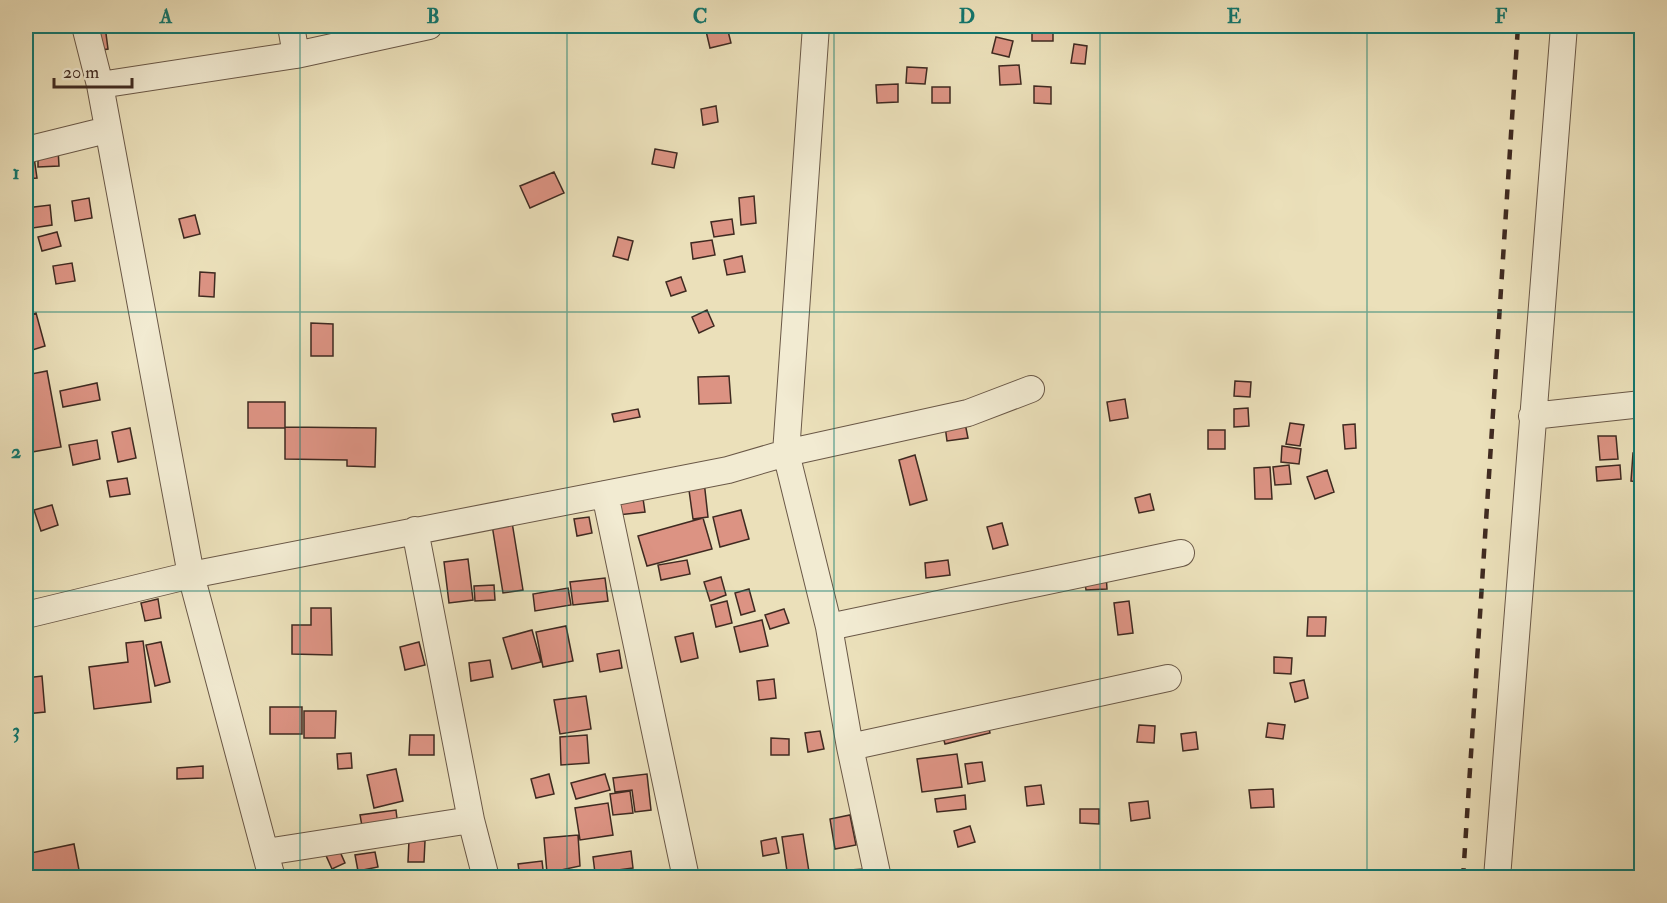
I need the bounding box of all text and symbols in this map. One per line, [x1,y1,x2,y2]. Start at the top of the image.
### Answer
text: A [159,4,173,29]
text: B [426,4,440,29]
text: C [693,4,707,29]
text: D [959,4,975,29]
text: E [1227,4,1242,29]
text: F [1495,4,1508,29]
scale bar [54,51,132,89]
text: 20 m [63,61,99,84]
text: 1 [12,160,20,185]
text: 2 [11,439,21,464]
text: 3 [12,718,20,743]

